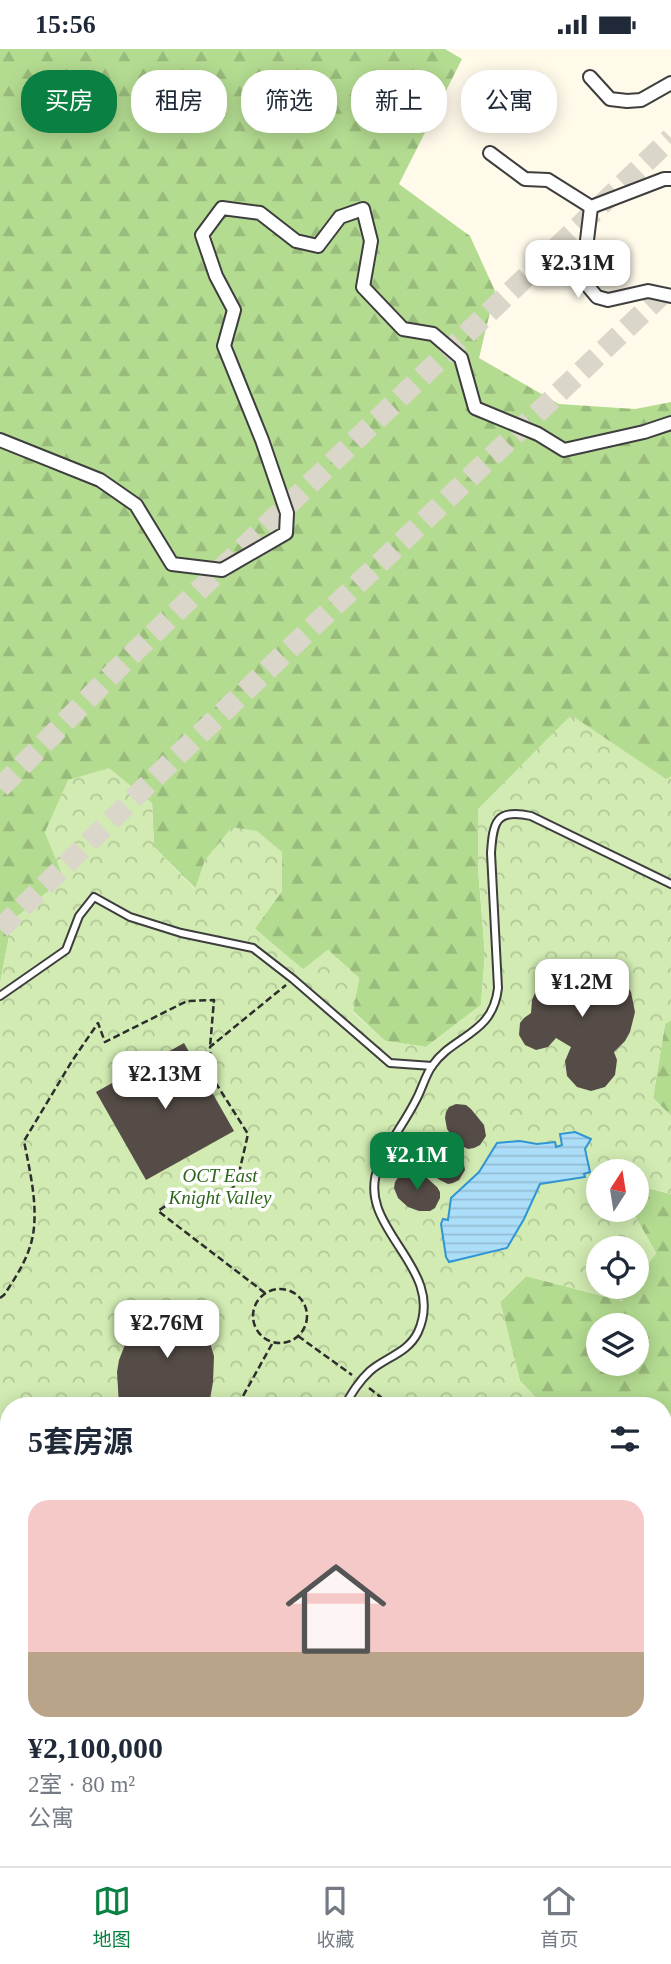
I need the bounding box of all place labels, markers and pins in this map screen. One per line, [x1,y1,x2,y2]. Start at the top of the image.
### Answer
pin: ¥2.31M [521,240,635,300]
pin: ¥1.2M [533,960,631,1019]
pin: ¥2.13M [108,1051,222,1111]
pin: ¥2.1M [368,1133,466,1192]
pin: ¥2.76M [110,1301,224,1360]

